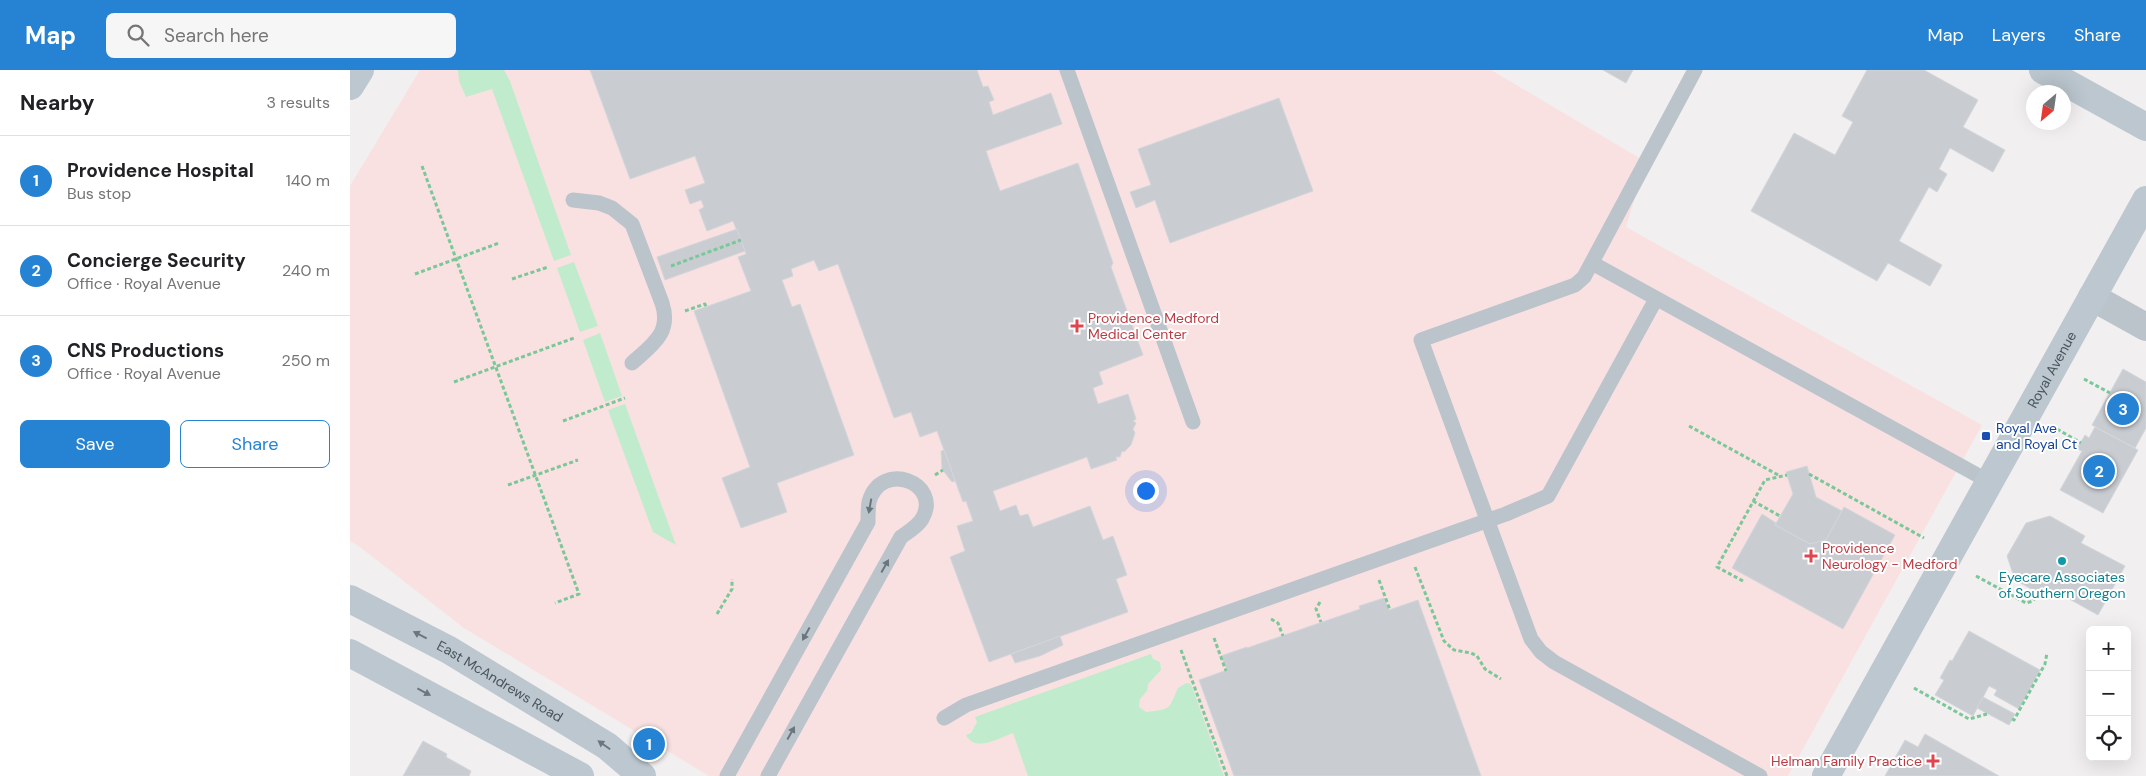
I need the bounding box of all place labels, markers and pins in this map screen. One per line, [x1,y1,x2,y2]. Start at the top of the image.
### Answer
place label: Providence Medford Medical Center [1088,309,1219,343]
marker: Providence Medford Medical Center [1070,319,1084,333]
pin: 3 [2107,390,2139,428]
place label: Royal Ave and Royal Ct [1996,419,2077,453]
marker: Royal Ave and Royal Ct [1980,430,1992,442]
pin: 2 [2083,452,2115,490]
place label: Providence Neurology - Medford [1822,539,1958,573]
marker: Providence Neurology - Medford [1804,549,1818,563]
marker: Eyecare Associates of Southern Oregon [2056,555,2068,567]
place label: Eyecare Associates of Southern Oregon [1998,568,2126,602]
pin: 1 [633,725,665,763]
place label: Helman Family Practice [1771,752,1922,770]
marker: Helman Family Practice [1926,754,1940,768]

